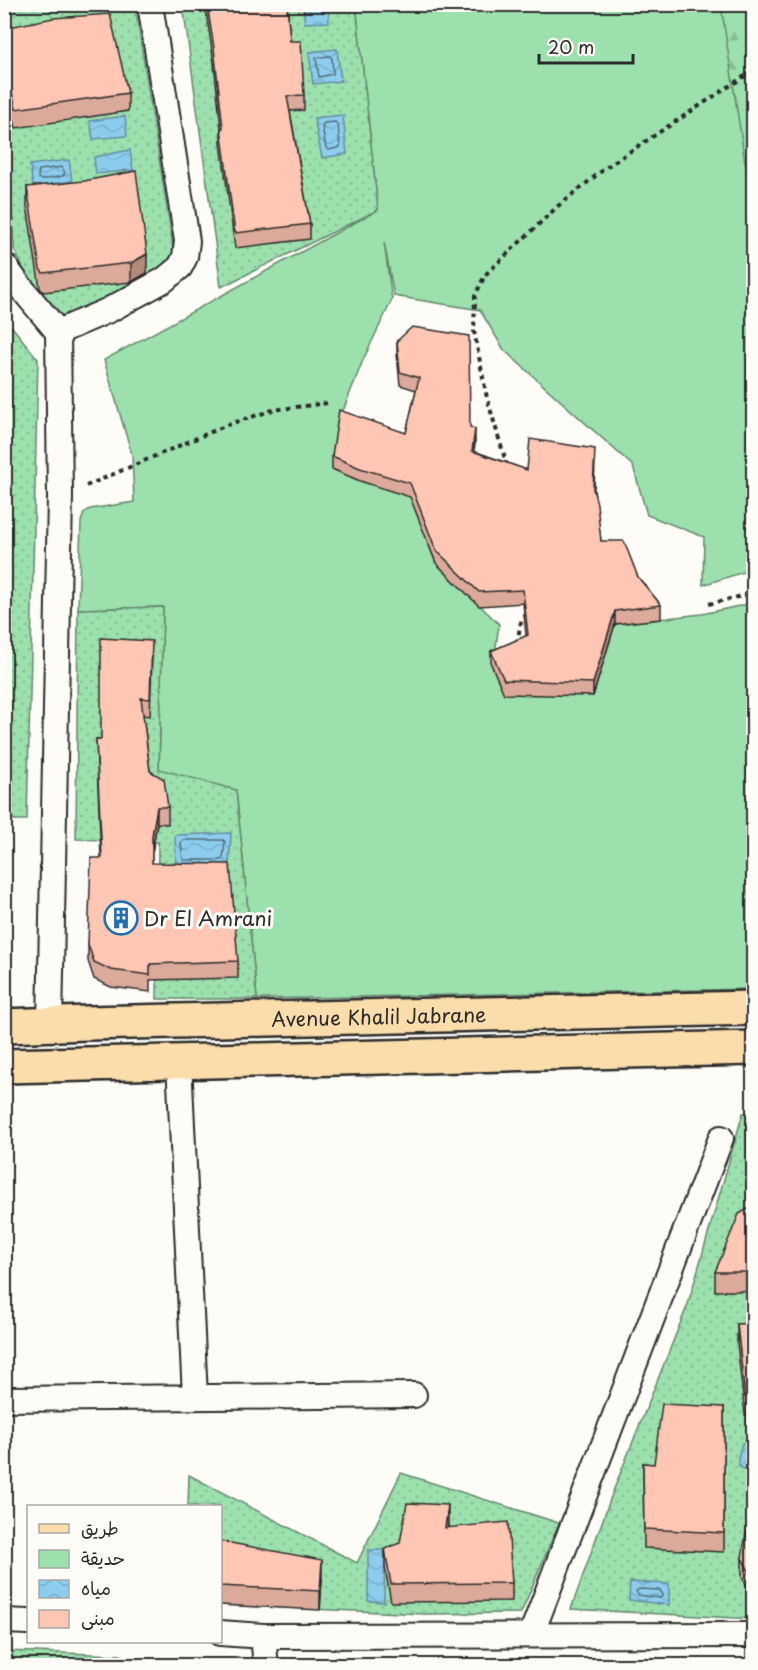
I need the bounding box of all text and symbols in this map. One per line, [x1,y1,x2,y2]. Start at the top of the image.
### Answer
scale bar [539,27,634,65]
text: 20 m [548,33,594,60]
building icon: Dr El Amrani [103,900,139,936]
place label: Dr El Amrani [144,903,272,933]
street label: Avenue Khalil Jabrane [271,999,487,1034]
legend [27,1505,222,1643]
text: طريق [81,1514,119,1541]
text: حديقة [81,1544,125,1571]
text: مياه [81,1574,111,1601]
text: مبنى [81,1604,115,1631]

